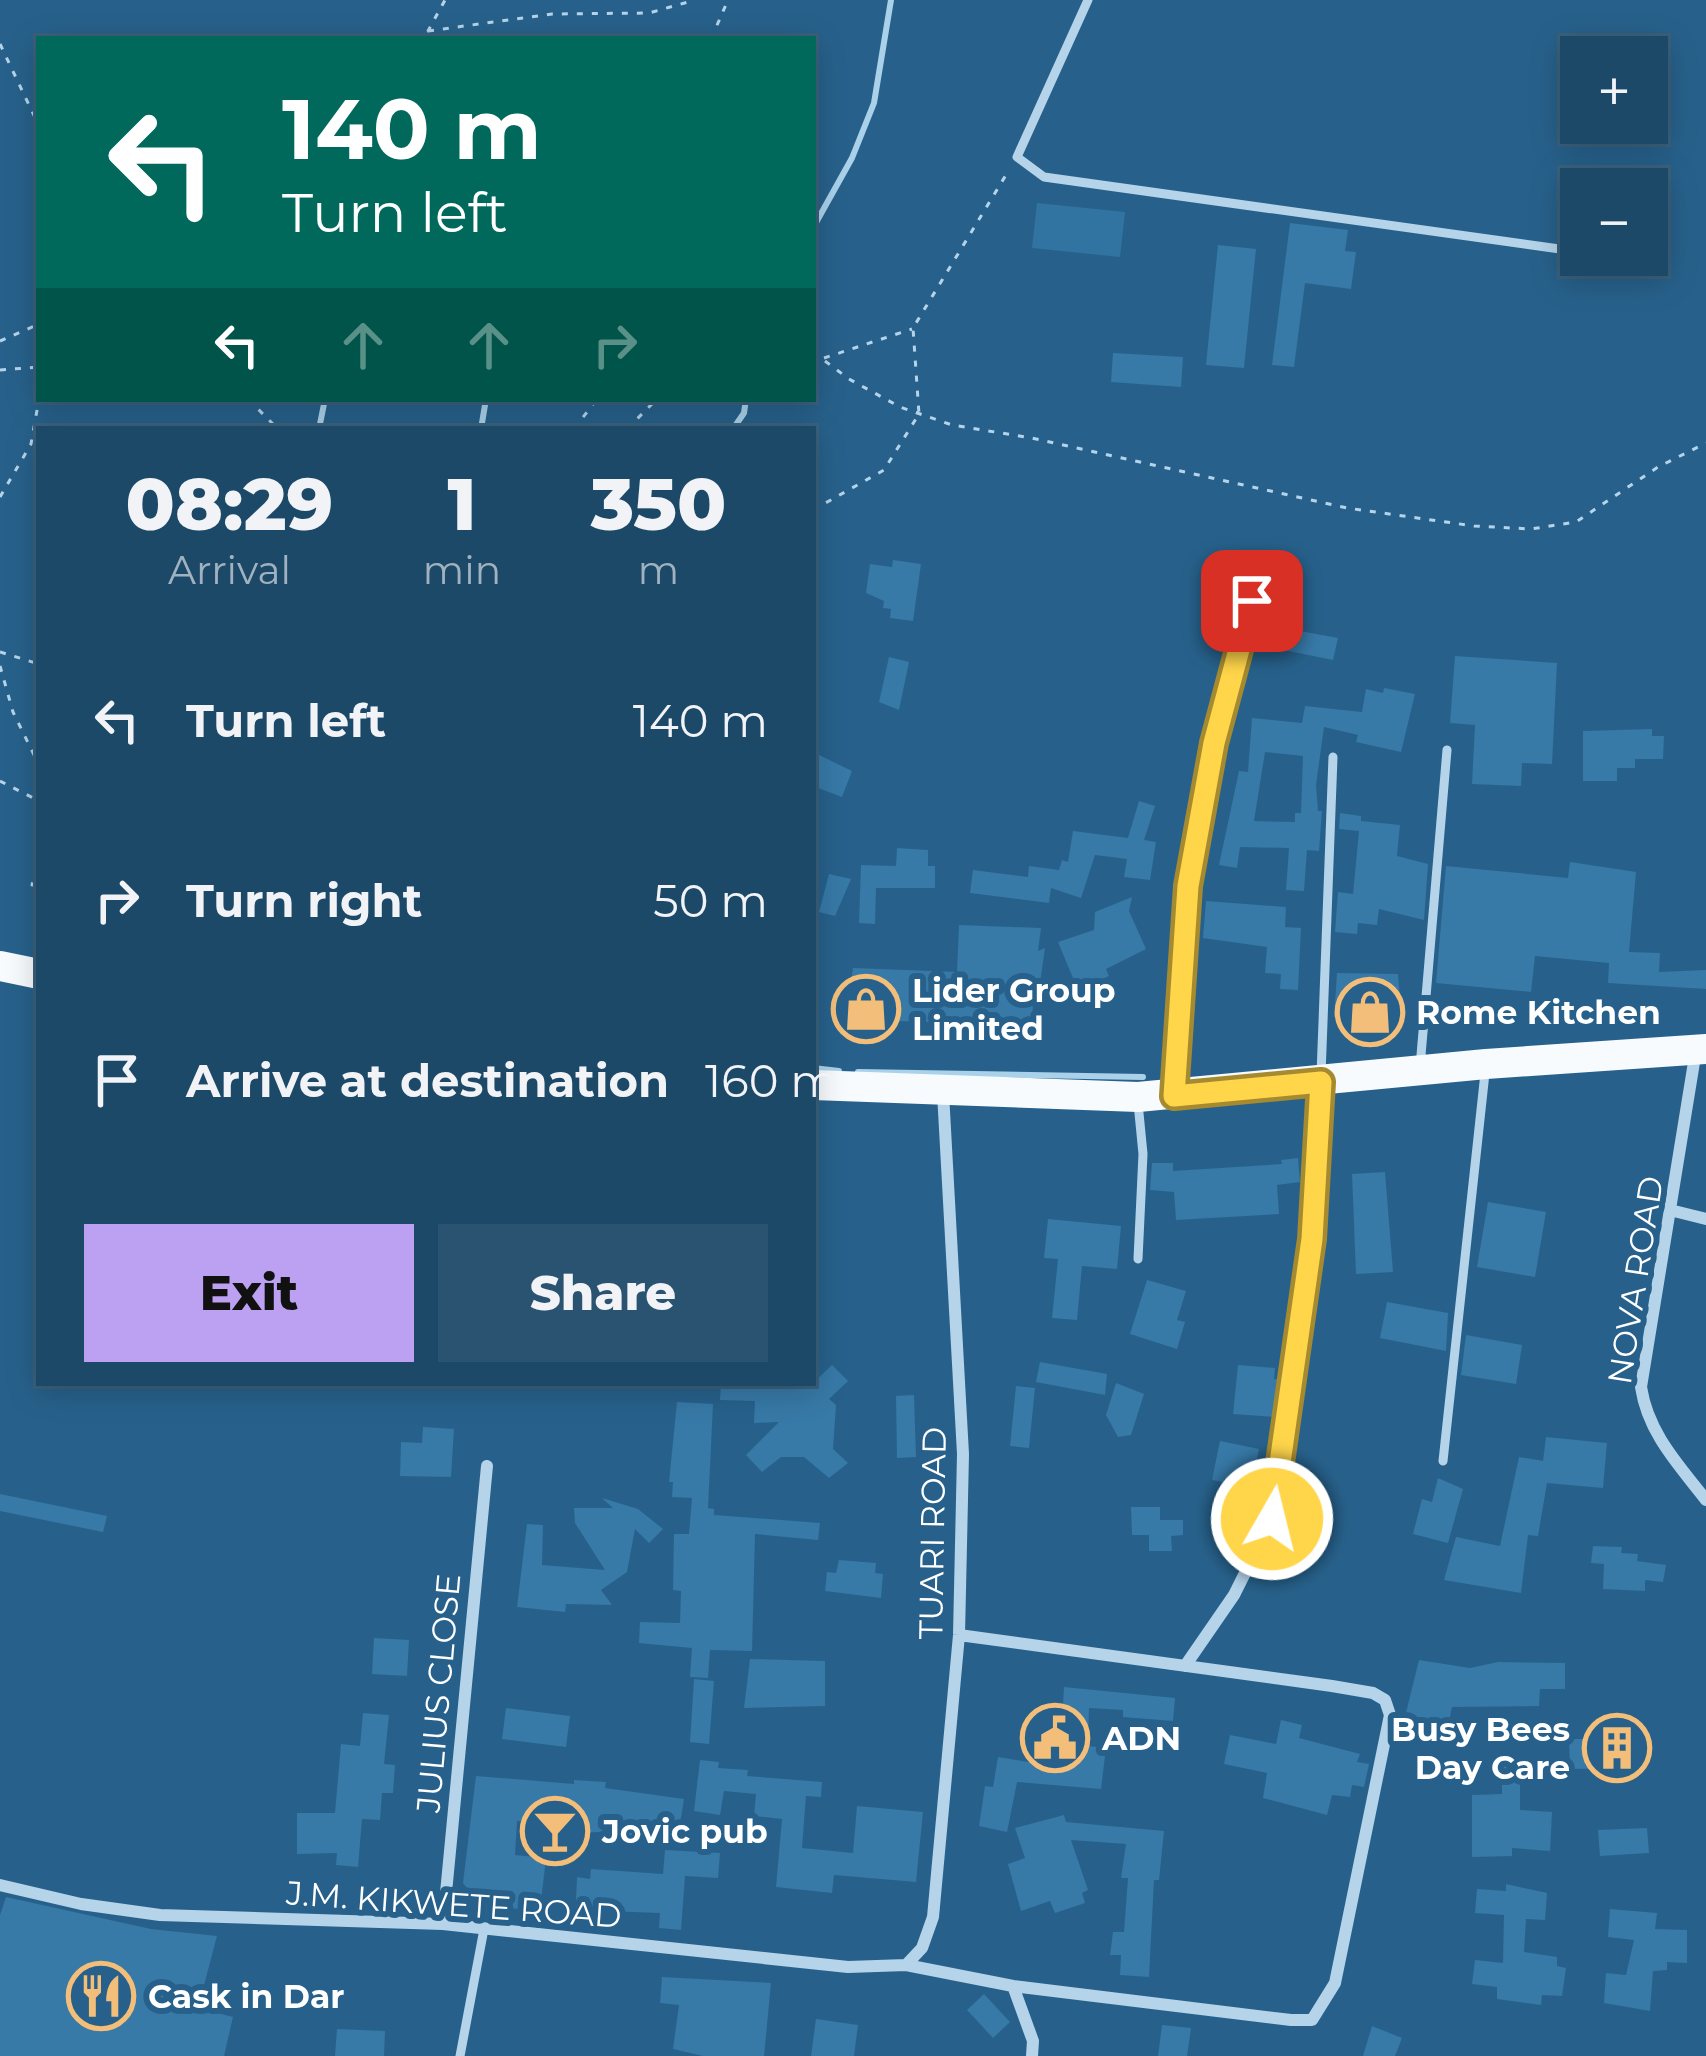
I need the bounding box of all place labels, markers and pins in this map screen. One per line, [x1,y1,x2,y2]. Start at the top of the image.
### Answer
pin [1201,550,1303,652]
place label: Lider Group Limited [912,970,1116,1048]
shop icon: Lider Group Limited [831,974,901,1044]
shop icon: Rome Kitchen [1335,977,1405,1047]
place label: Rome Kitchen [1416,992,1661,1032]
public building icon: ADN [1020,1703,1090,1773]
place label: Busy Bees Day Care [1391,1709,1570,1787]
building icon: Busy Bees Day Care [1582,1713,1652,1783]
place label: ADN [1101,1718,1181,1758]
bar icon: Jovic pub [520,1796,590,1866]
place label: Jovic pub [601,1811,768,1851]
restaurant icon: Cask in Dar [66,1961,136,2031]
place label: Cask in Dar [148,1976,345,2016]

